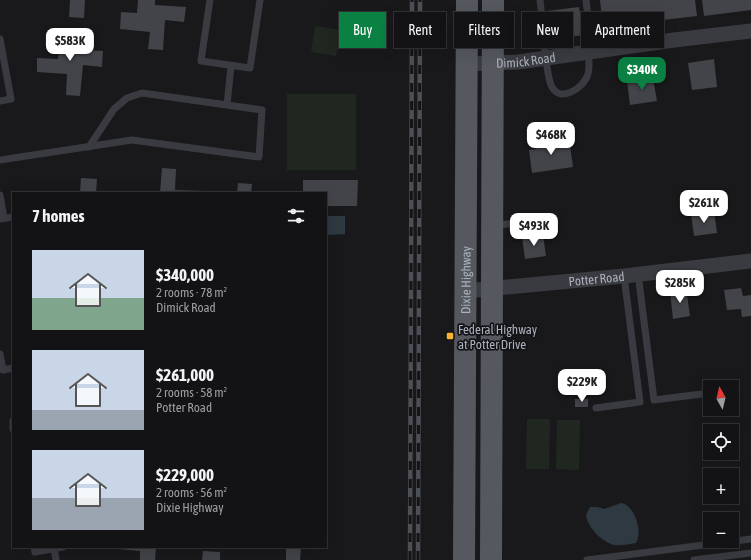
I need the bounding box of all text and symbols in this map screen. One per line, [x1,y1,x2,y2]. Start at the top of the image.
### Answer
chip: Buy [339,12,386,48]
chip: Rent [394,12,446,48]
chip: Filters [454,12,514,48]
chip: New [522,12,573,48]
chip: Apartment [581,12,664,48]
pin: $583K [42,28,98,62]
text: $583K [55,33,85,48]
street label: Dimick Road [496,50,557,71]
pin: $340K [614,57,670,91]
text: $340K [627,62,657,77]
pin: $468K [523,122,579,156]
text: $468K [536,127,566,142]
pin: $261K [676,190,732,224]
text: $261K [689,195,719,210]
icon: filters [285,205,307,227]
text: 7 homes [32,206,85,226]
pin: $493K [506,213,562,247]
text: $493K [519,218,549,233]
street label: Dixie Highway [458,245,474,314]
text: $340,000 [156,265,214,285]
icon: home [64,266,112,314]
street label: Potter Road [568,269,625,289]
pin: $285K [652,270,708,304]
text: $285K [665,275,695,290]
text: 2 rooms · 78 m² [156,285,227,300]
text: Dimick Road [156,300,216,315]
place label: Federal Highway at Potter Drive [458,322,538,352]
marker: Federal Highway at Potter Drive [445,331,455,341]
text: $261,000 [156,365,214,385]
icon: home [64,366,112,414]
pin: $229K [554,369,610,403]
text: $229K [567,374,597,389]
north arrow [703,380,739,416]
map controls [703,380,739,548]
text: 2 rooms · 58 m² [156,385,227,400]
text: Potter Road [156,400,212,415]
button: locate [703,424,739,460]
text: $229,000 [156,465,214,485]
icon: home [64,466,112,514]
button: + [703,468,739,504]
text: 2 rooms · 56 m² [156,485,227,500]
text: Dixie Highway [156,500,224,515]
button: − [703,512,739,548]

